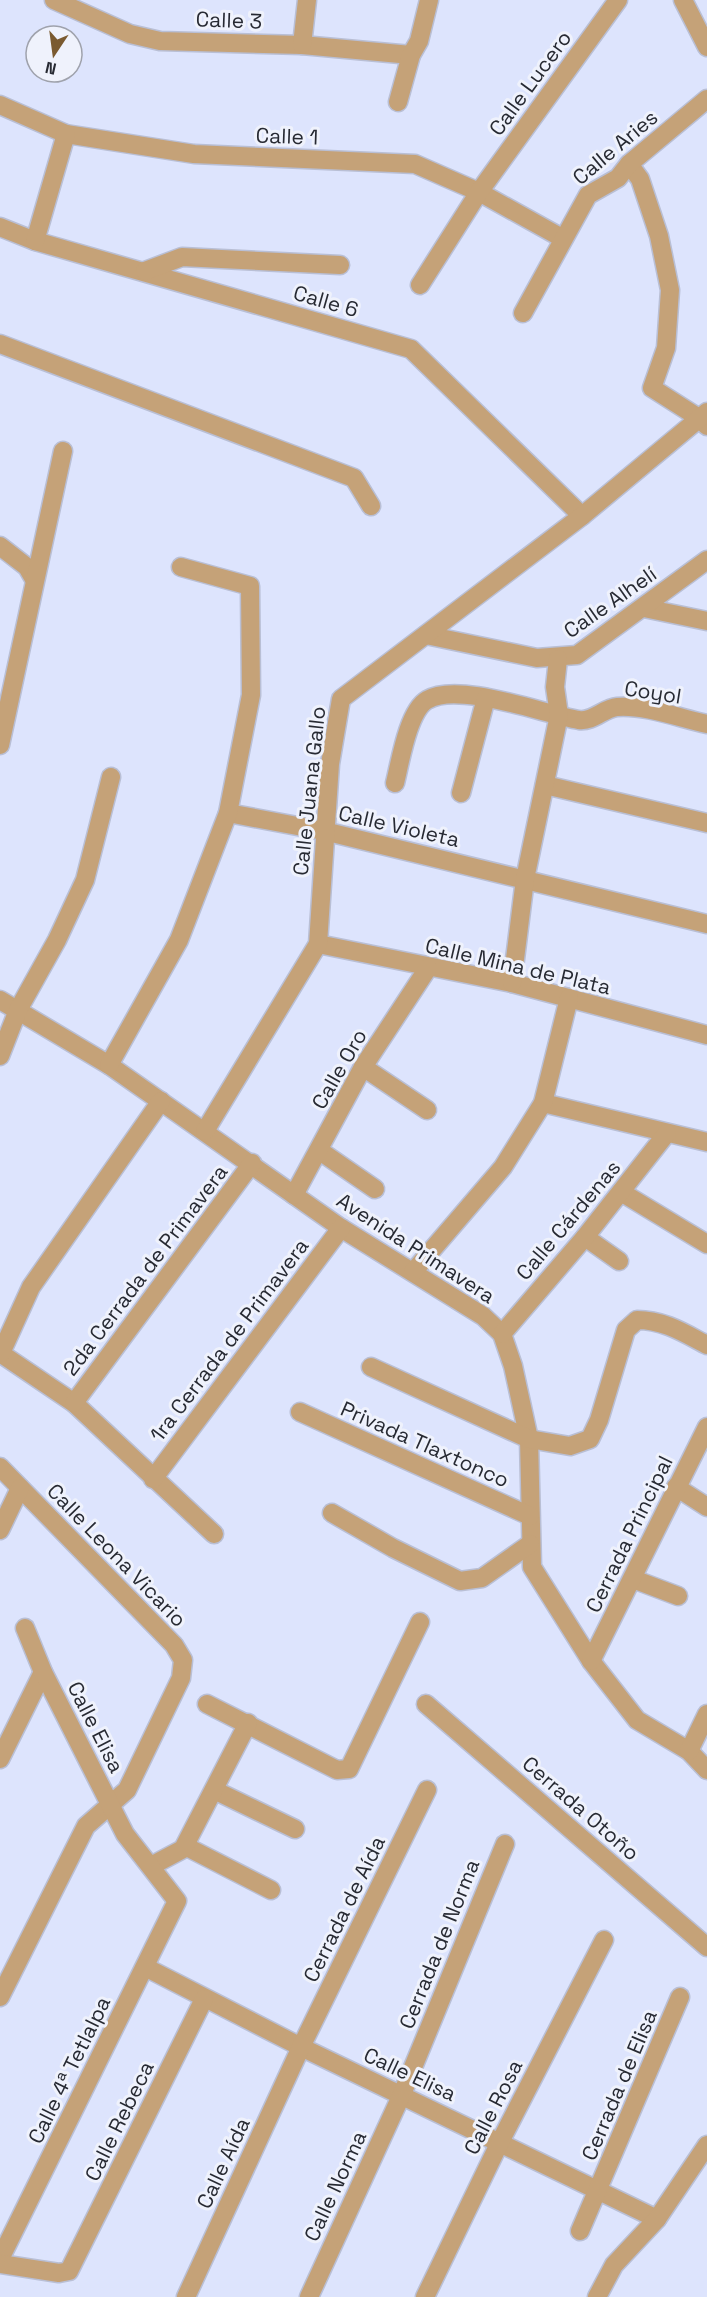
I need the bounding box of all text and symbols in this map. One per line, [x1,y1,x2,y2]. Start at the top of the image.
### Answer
street label: Calle 3 [195,5,263,35]
north arrow [24,24,84,84]
street label: Calle Lucero [483,25,577,141]
text: N [43,57,58,80]
street label: Calle Aries [567,103,663,191]
street label: Calle 1 [255,121,319,151]
street label: Calle 6 [290,279,362,323]
street label: Calle Alhelí [558,560,662,644]
street label: Coyol [623,674,683,710]
street label: Calle Juana Gallo [287,705,331,877]
street label: Calle Violeta [336,799,462,853]
street label: Calle Mina de Plata [423,932,613,1000]
street label: Calle Oro [305,1024,373,1114]
street label: Calle Cárdenas [510,1154,626,1286]
street label: 2da Cerrada de Primavera [57,1159,233,1381]
street label: Avenida Primavera [332,1187,500,1309]
street label: 1ra Cerrada de Primavera [144,1233,314,1447]
street label: Privada Tlaxtonco [337,1395,513,1493]
street label: Cerrada Principal [579,1451,679,1617]
street label: Calle Leona Vicario [42,1478,192,1632]
street label: Calle Elisa [62,1677,130,1777]
street label: Cerrada Otoño [517,1750,645,1866]
street label: Cerrada de Aída [297,1832,391,1986]
street label: Cerrada de Norma [393,1855,485,2033]
street label: Calle 4ª Tetlalpa [22,1992,116,2148]
street label: Cerrada de Elisa [575,2006,663,2164]
street label: Calle Elisa [359,2041,461,2107]
street label: Calle Rosa [458,2055,528,2159]
street label: Calle Rebeca [78,2057,160,2185]
street label: Calle Aída [190,2113,256,2213]
street label: Calle Norma [298,2127,372,2245]

